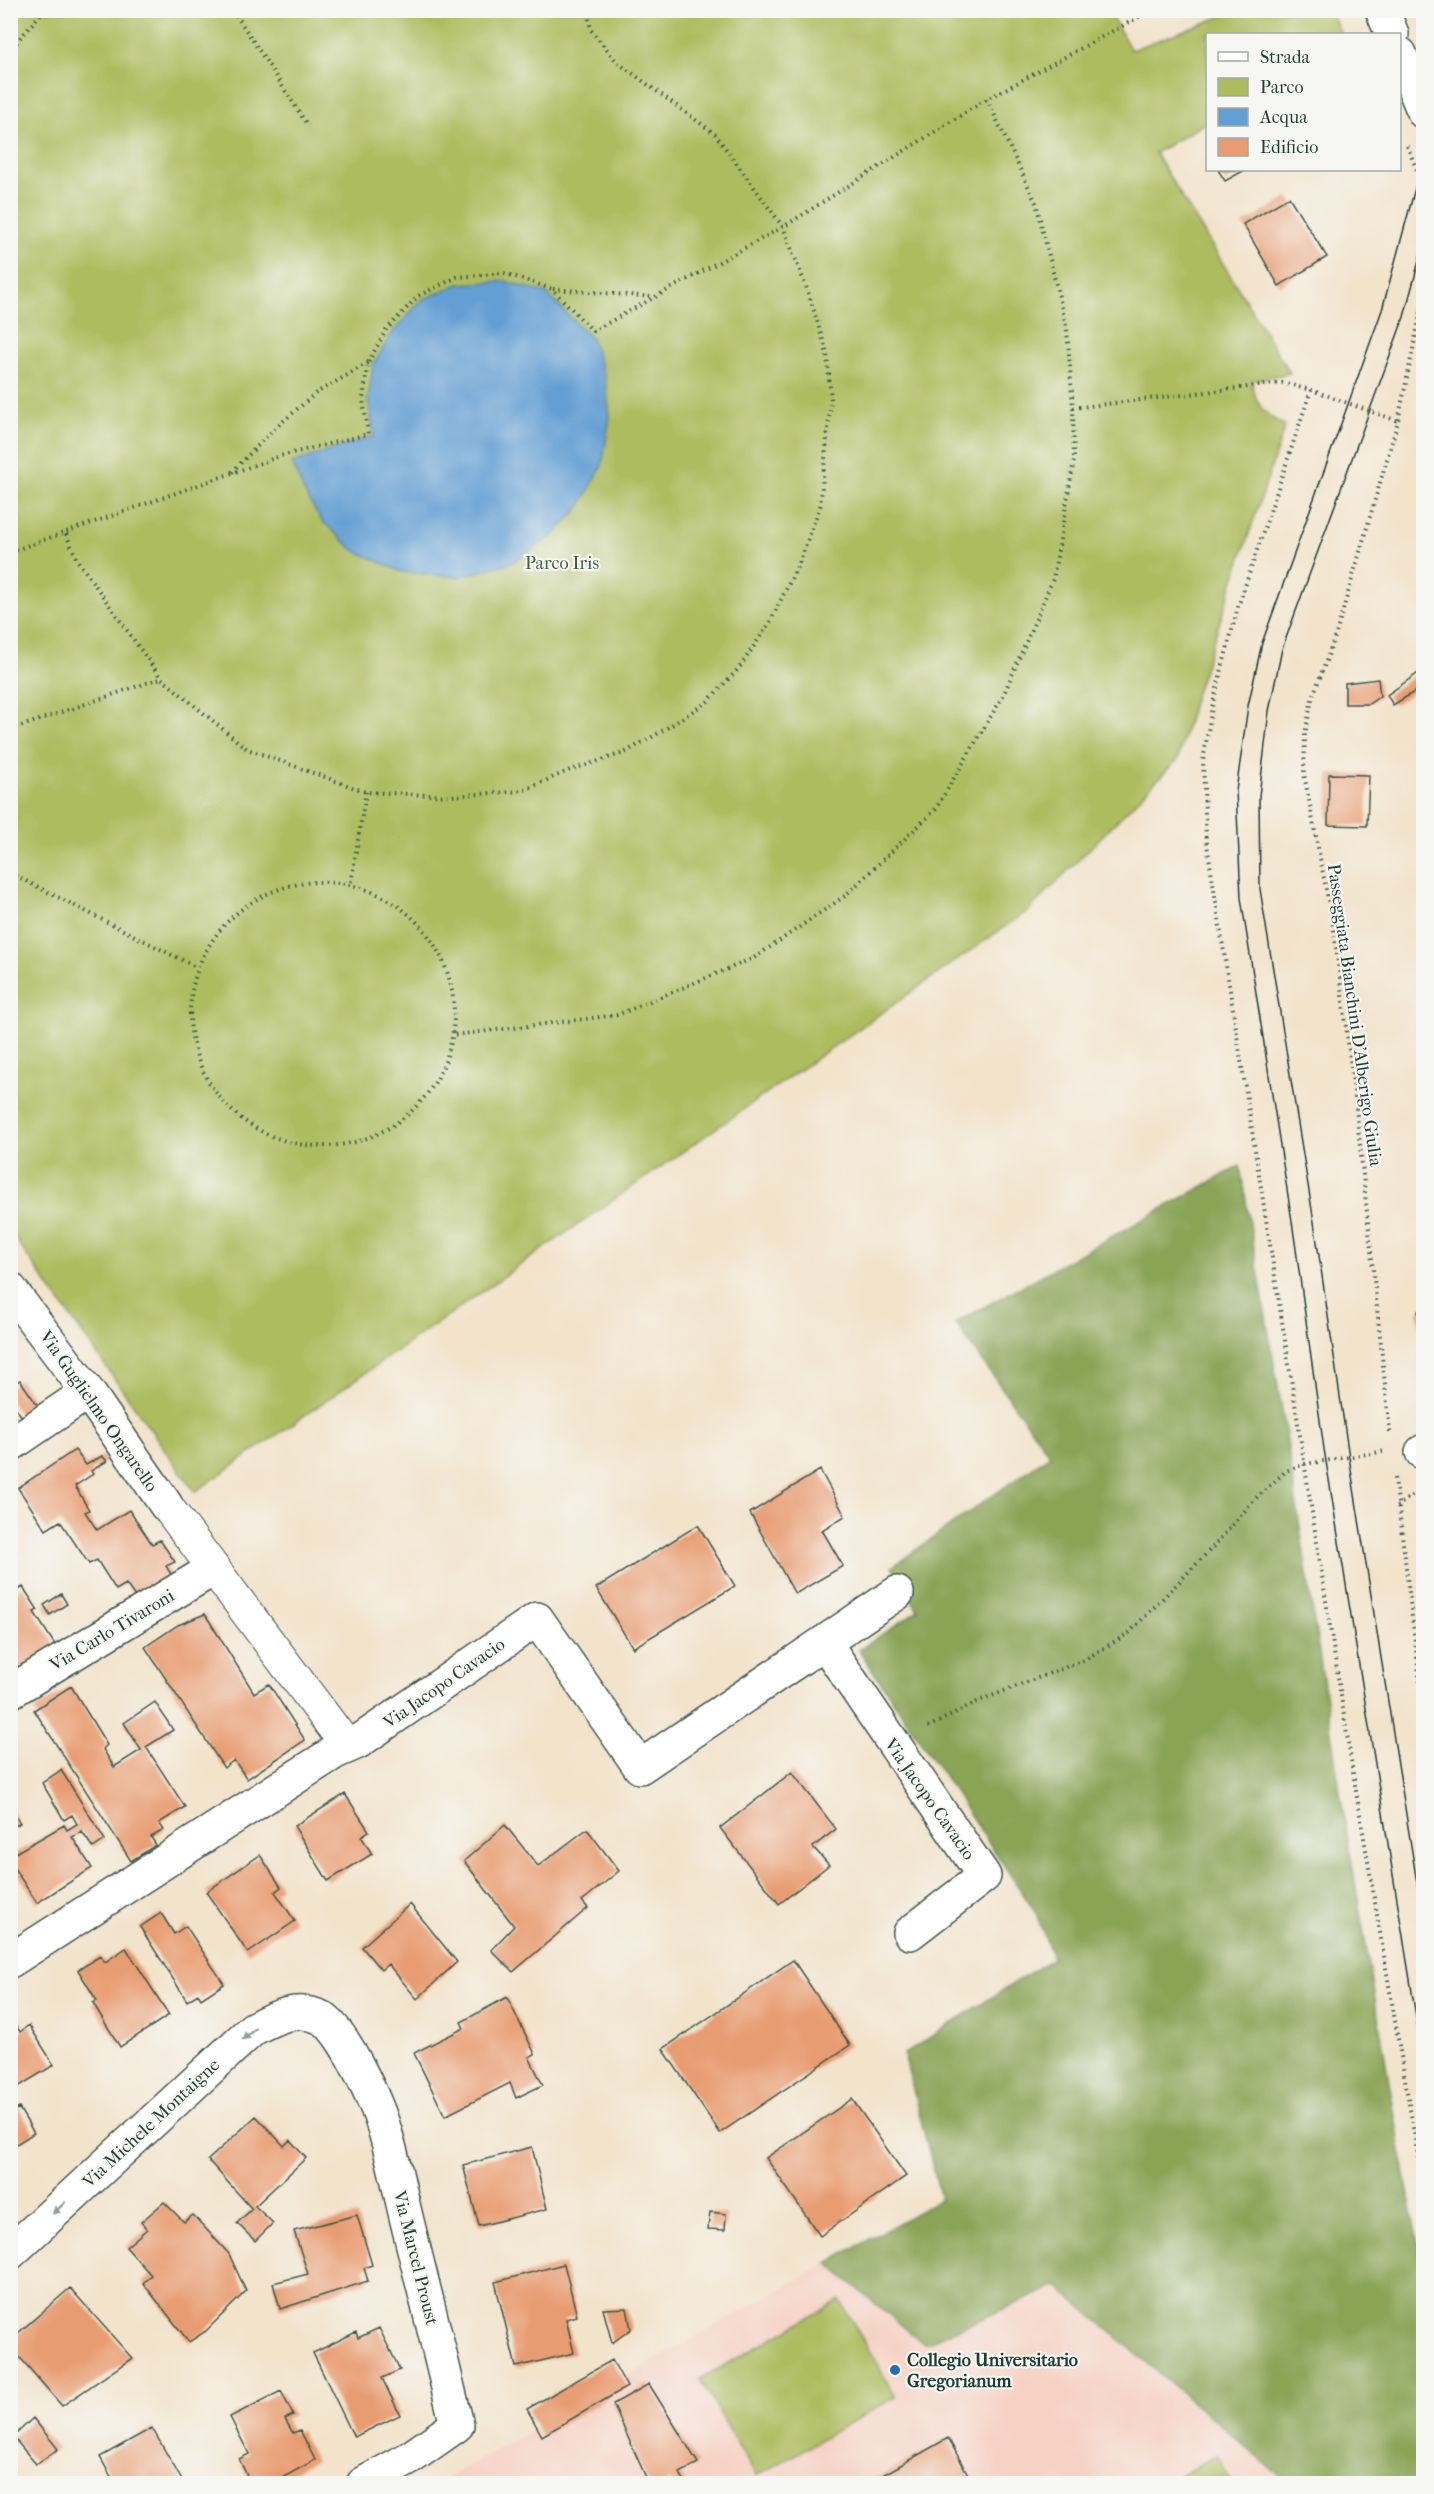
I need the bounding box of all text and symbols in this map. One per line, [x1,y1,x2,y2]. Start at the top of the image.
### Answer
legend [1206,33,1401,171]
text: Strada [1260,47,1311,68]
text: Parco [1260,77,1304,98]
text: Acqua [1259,107,1308,128]
text: Edificio [1260,137,1318,158]
park label: Parco Iris [525,553,599,574]
street label: Passeggiata Bianchini D’Alberigo Giulia [1323,862,1386,1168]
street label: Via Guglielmo Ongarello [34,1326,162,1496]
street label: Via Carlo Tivaroni [45,1585,179,1676]
street label: Via Jacopo Cavacio [379,1634,509,1734]
street label: Via Jacopo Cavacio [879,1734,979,1864]
one-way arrow [242,2027,257,2040]
street label: Via Michele Montaigne [78,2054,224,2193]
street label: Via Marcel Proust [388,2188,443,2328]
one-way arrow [52,2201,67,2214]
place label: Collegio Universitario Gregorianum [907,2350,1078,2392]
marker: Collegio Universitario Gregorianum [888,2363,902,2377]

